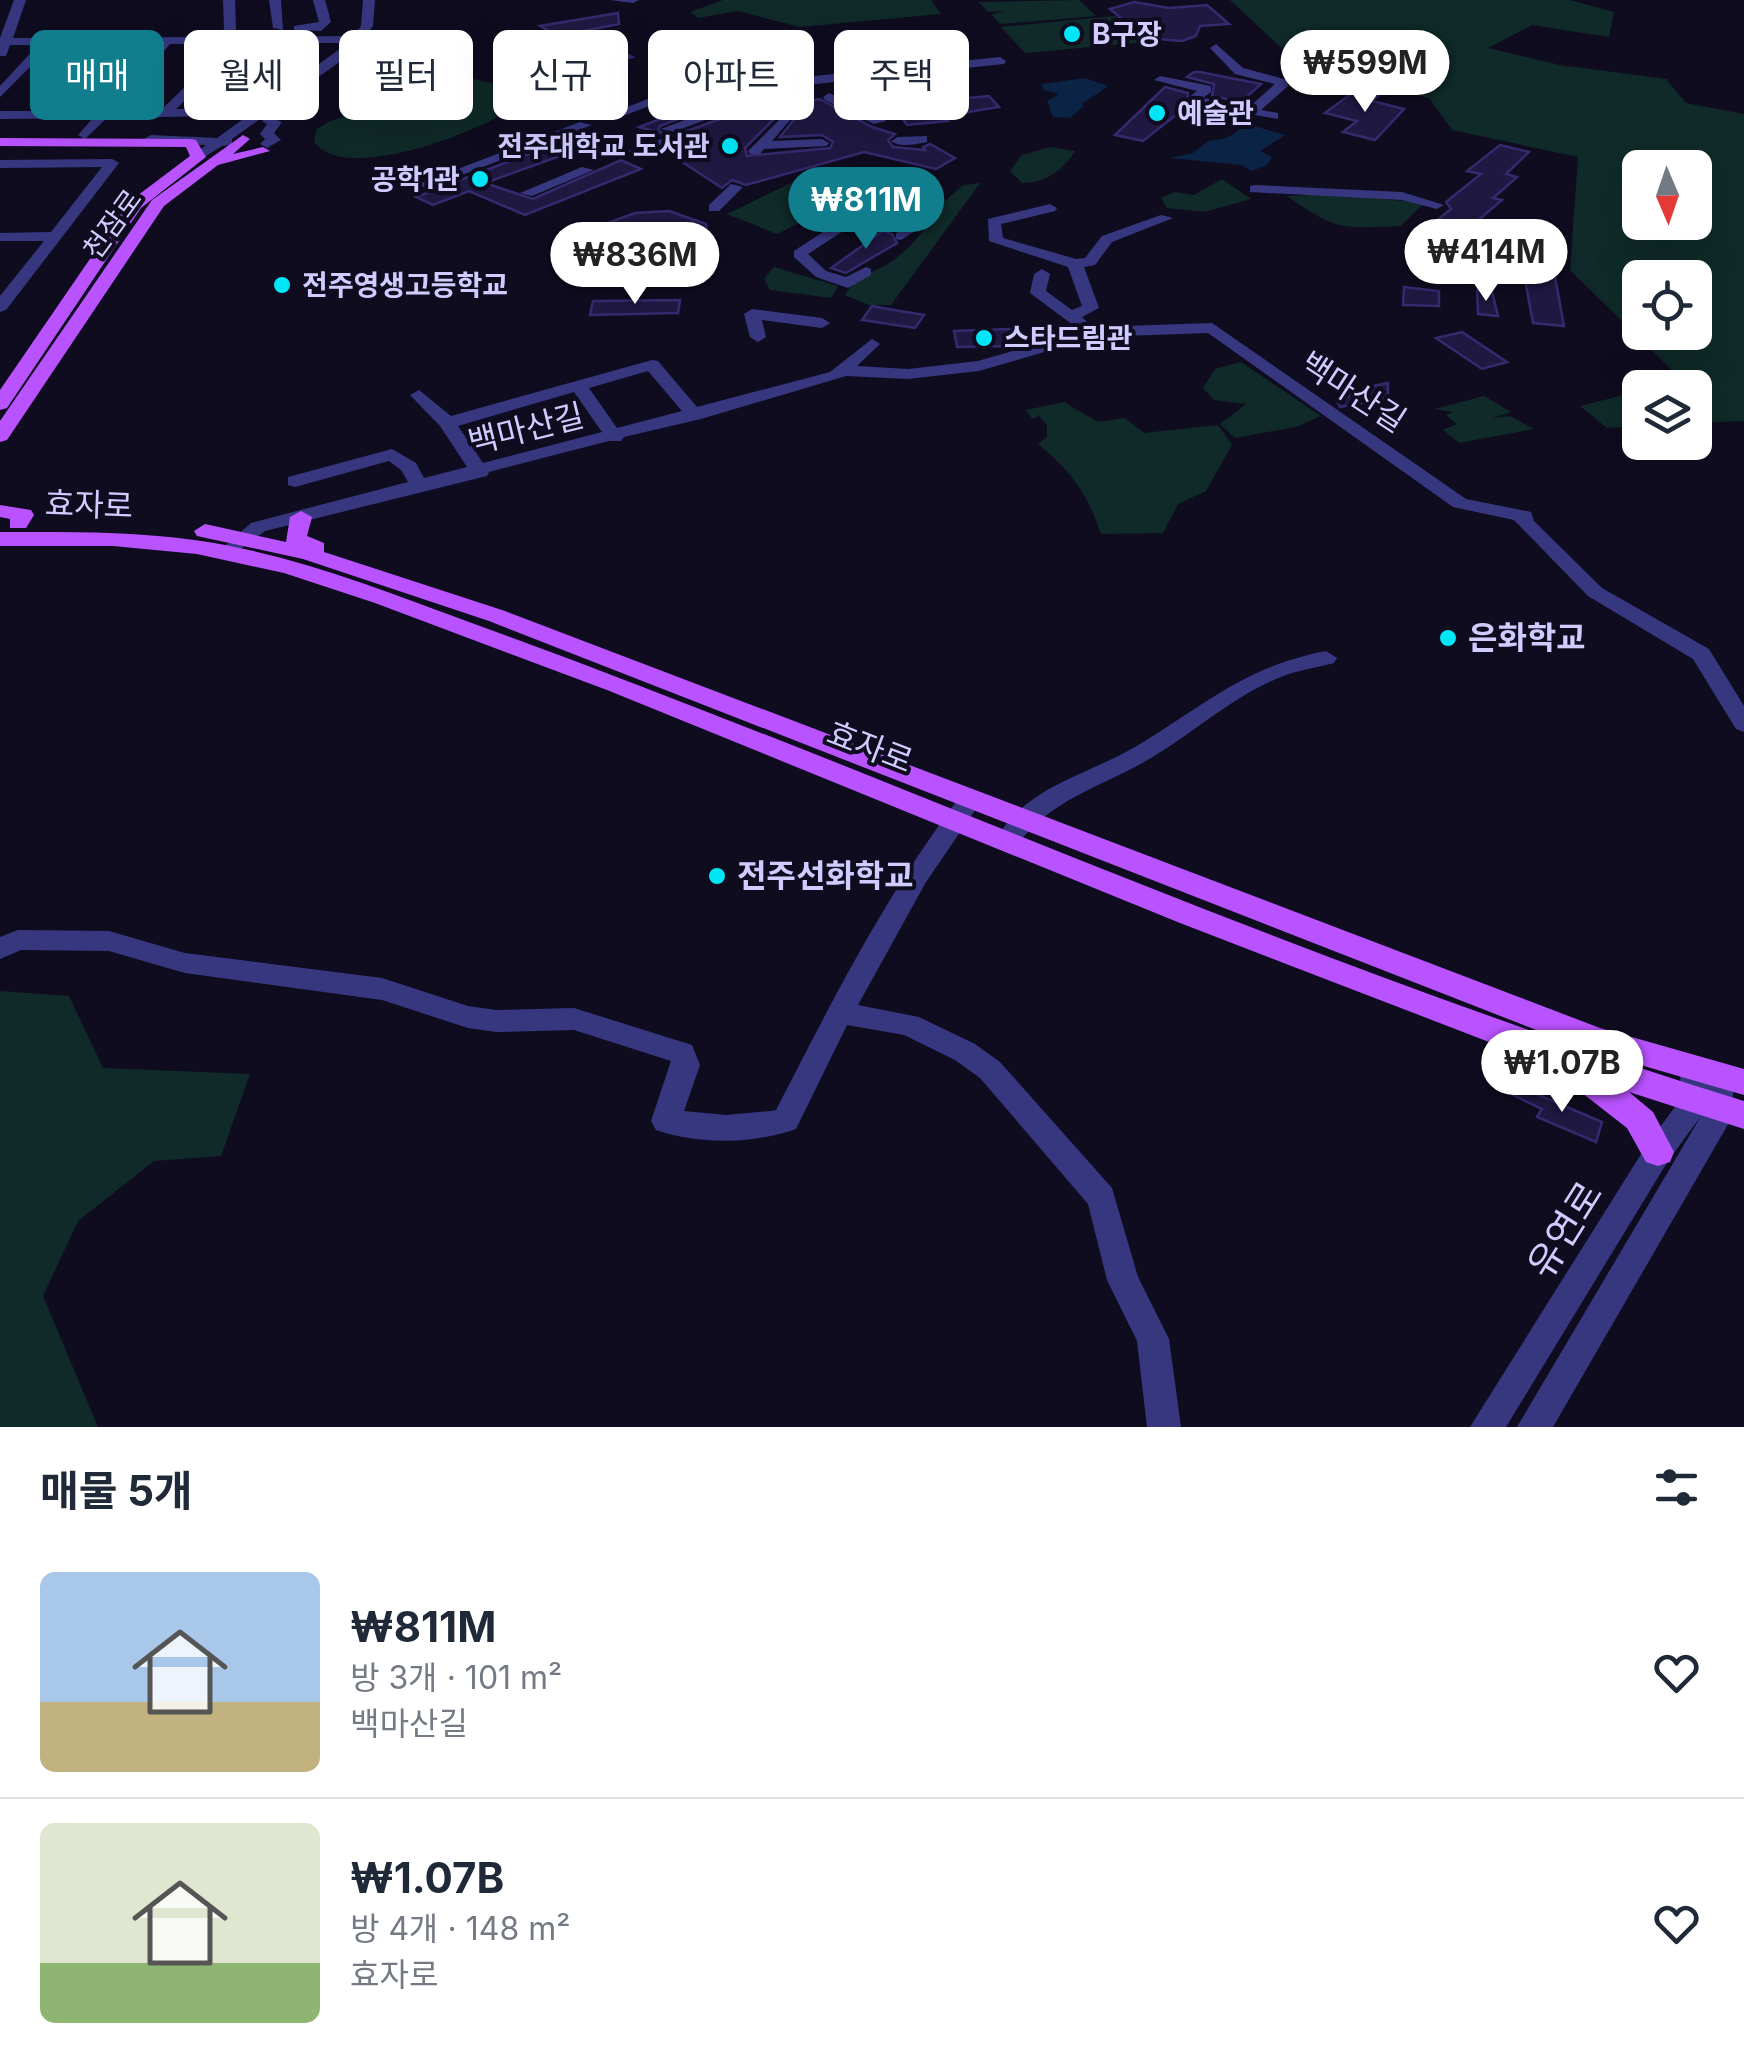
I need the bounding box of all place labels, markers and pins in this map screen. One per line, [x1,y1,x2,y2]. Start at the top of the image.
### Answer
place label: B구장 [1092,17,1162,51]
marker: B구장 [1061,23,1083,45]
pin: ₩599M [1295,30,1435,115]
place label: 예술관 [1177,96,1254,130]
marker: 예술관 [1146,102,1168,124]
place label: 전주대학교 도서관 [497,129,710,163]
marker: 전주대학교 도서관 [719,135,741,157]
place label: 공학1관 [371,162,460,196]
pin: ₩811M [796,167,936,252]
marker: 공학1관 [469,168,491,190]
pin: ₩414M [1416,219,1556,304]
pin: ₩836M [565,222,705,307]
place label: 전주영생고등학교 [302,268,508,302]
marker: 전주영생고등학교 [271,274,293,296]
place label: 스타드림관 [1004,321,1133,355]
marker: 스타드림관 [973,327,995,349]
place label: 은화학교 [1468,618,1586,657]
marker: 은화학교 [1437,627,1459,649]
place label: 전주선화학교 [737,856,914,895]
marker: 전주선화학교 [706,865,728,887]
pin: ₩1.07B [1481,1030,1643,1115]

